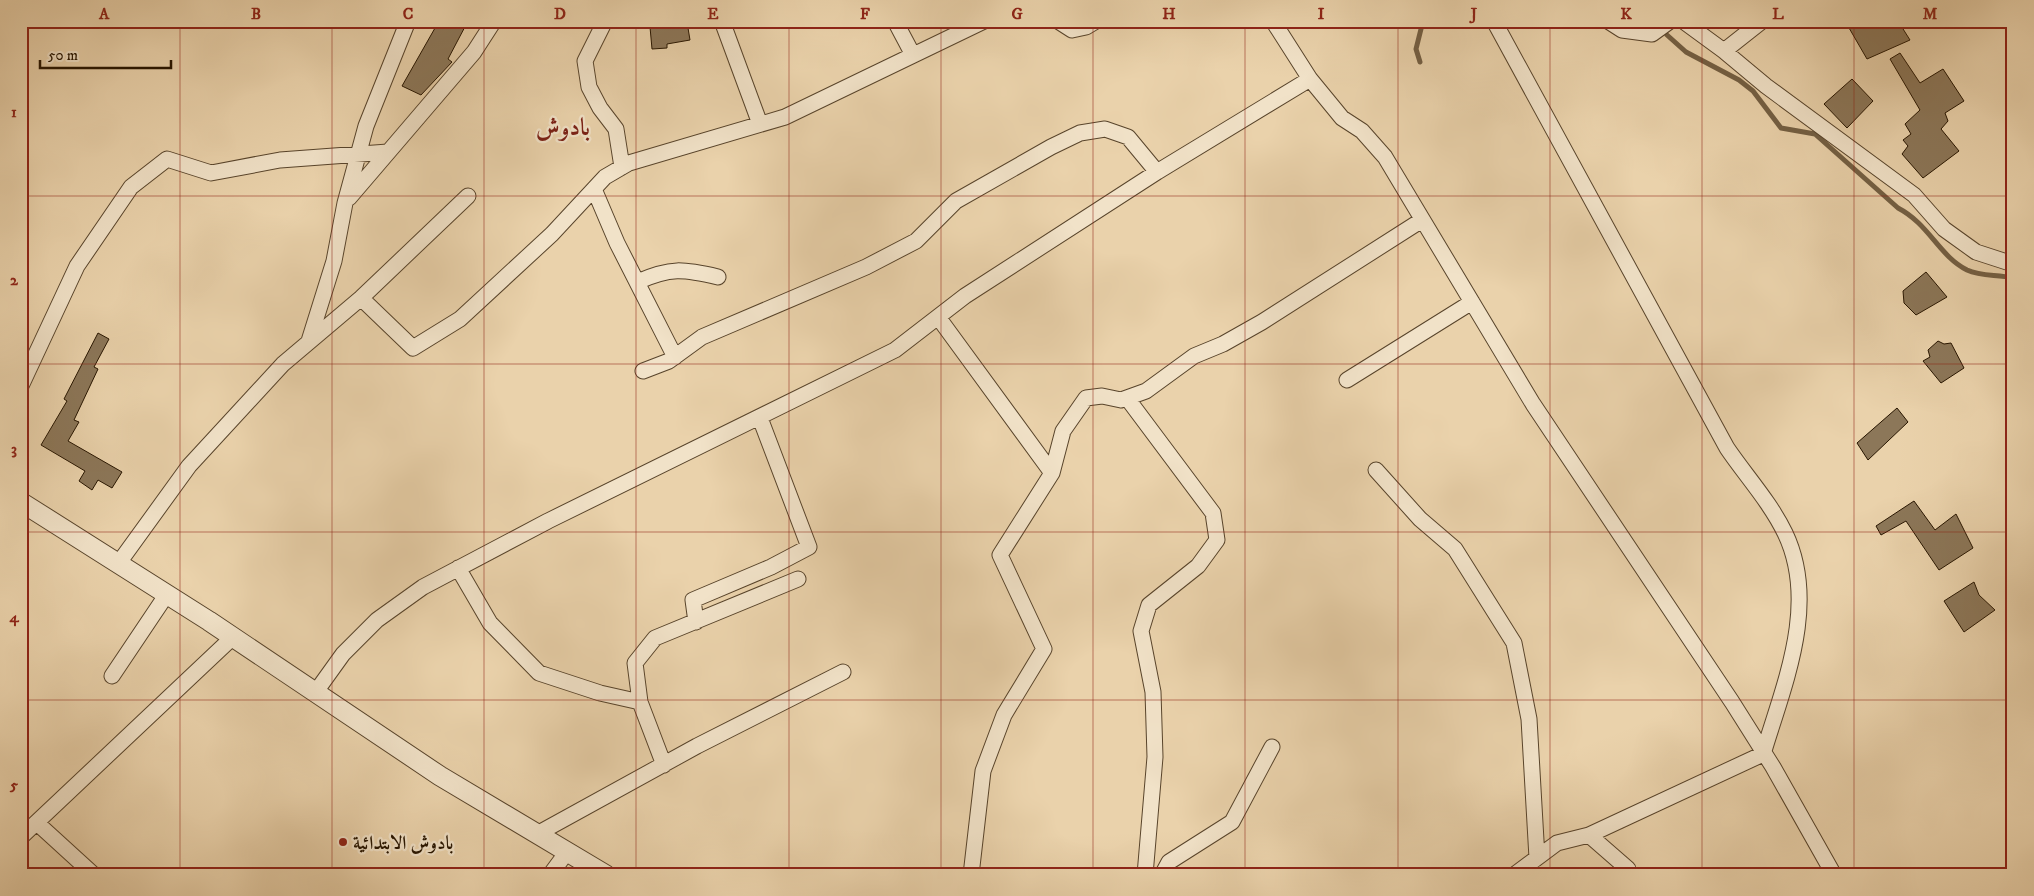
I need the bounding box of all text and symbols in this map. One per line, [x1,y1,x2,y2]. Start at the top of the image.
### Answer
text: A [98,4,110,24]
text: B [251,4,261,24]
text: C [403,4,413,24]
text: D [554,4,566,24]
text: E [707,4,719,24]
text: F [860,4,870,24]
text: G [1011,4,1023,24]
text: H [1162,4,1176,24]
text: I [1318,4,1325,24]
text: J [1469,4,1478,24]
text: K [1620,4,1632,24]
text: L [1772,4,1784,24]
text: M [1923,4,1938,24]
scale bar [40,38,171,70]
text: 50 m [48,46,78,65]
text: 1 [11,102,17,122]
district label: بادوش [536,113,590,143]
text: 2 [10,270,19,290]
text: 3 [11,439,17,459]
text: 4 [8,607,19,627]
text: 5 [9,775,18,795]
place label: بادوش الابتدائية [353,832,454,855]
marker: بادوش الابتدائية [337,836,349,848]

